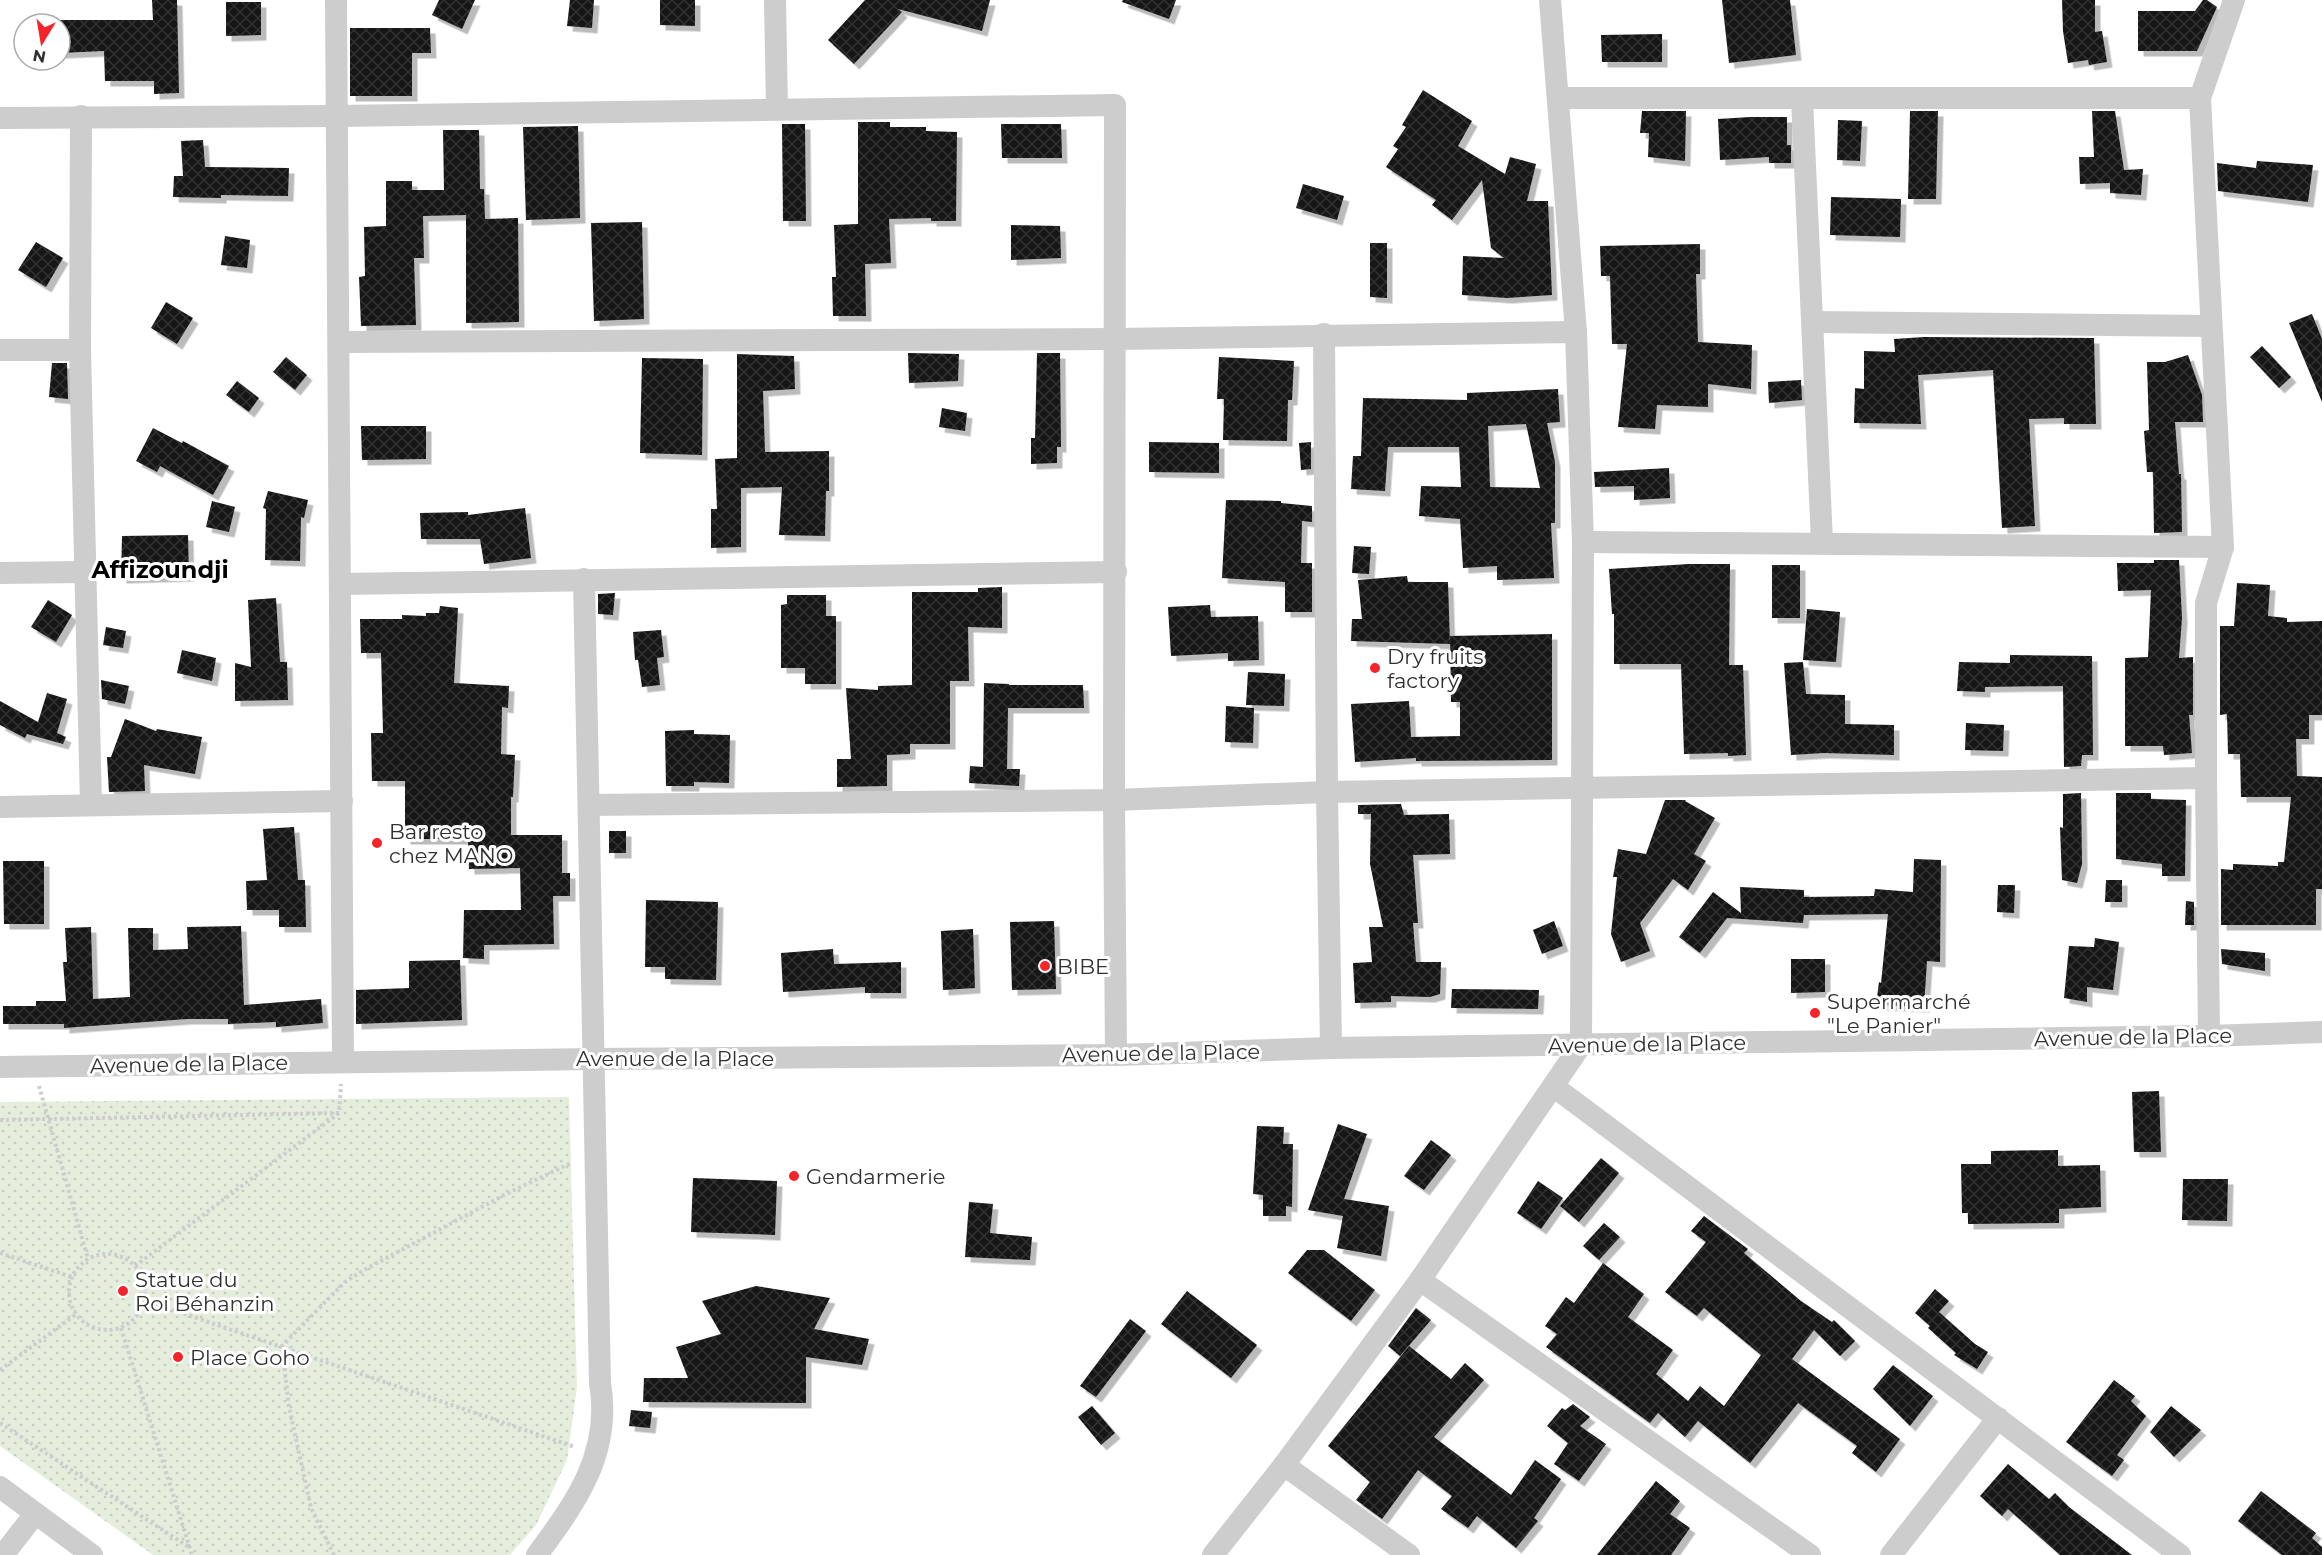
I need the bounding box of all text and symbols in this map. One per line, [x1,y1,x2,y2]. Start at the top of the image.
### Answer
north arrow [12,12,72,72]
text: N [31,46,47,67]
district label: Affizoundji [90,555,229,584]
place label: Dry fruits factory [1387,644,1483,693]
marker: Dry fruits factory [1368,661,1382,675]
place label: Bar resto chez MANO [389,819,513,868]
marker: Bar resto chez MANO [370,836,384,850]
place label: BIBE [1057,954,1109,979]
marker: BIBE [1038,959,1052,973]
place label: Supermarché "Le Panier" [1827,989,1971,1038]
marker: Supermarché "Le Panier" [1808,1006,1822,1020]
street label: Avenue de la Place [2034,1023,2232,1051]
street label: Avenue de la Place [1548,1030,1746,1058]
street label: Avenue de la Place [1062,1039,1260,1067]
street label: Avenue de la Place [576,1046,774,1071]
street label: Avenue de la Place [90,1050,288,1078]
place label: Gendarmerie [806,1164,946,1189]
marker: Gendarmerie [787,1169,801,1183]
place label: Statue du Roi Béhanzin [135,1267,274,1316]
marker: Statue du Roi Béhanzin [116,1284,130,1298]
place label: Place Goho [190,1345,310,1370]
marker: Place Goho [171,1350,185,1364]

